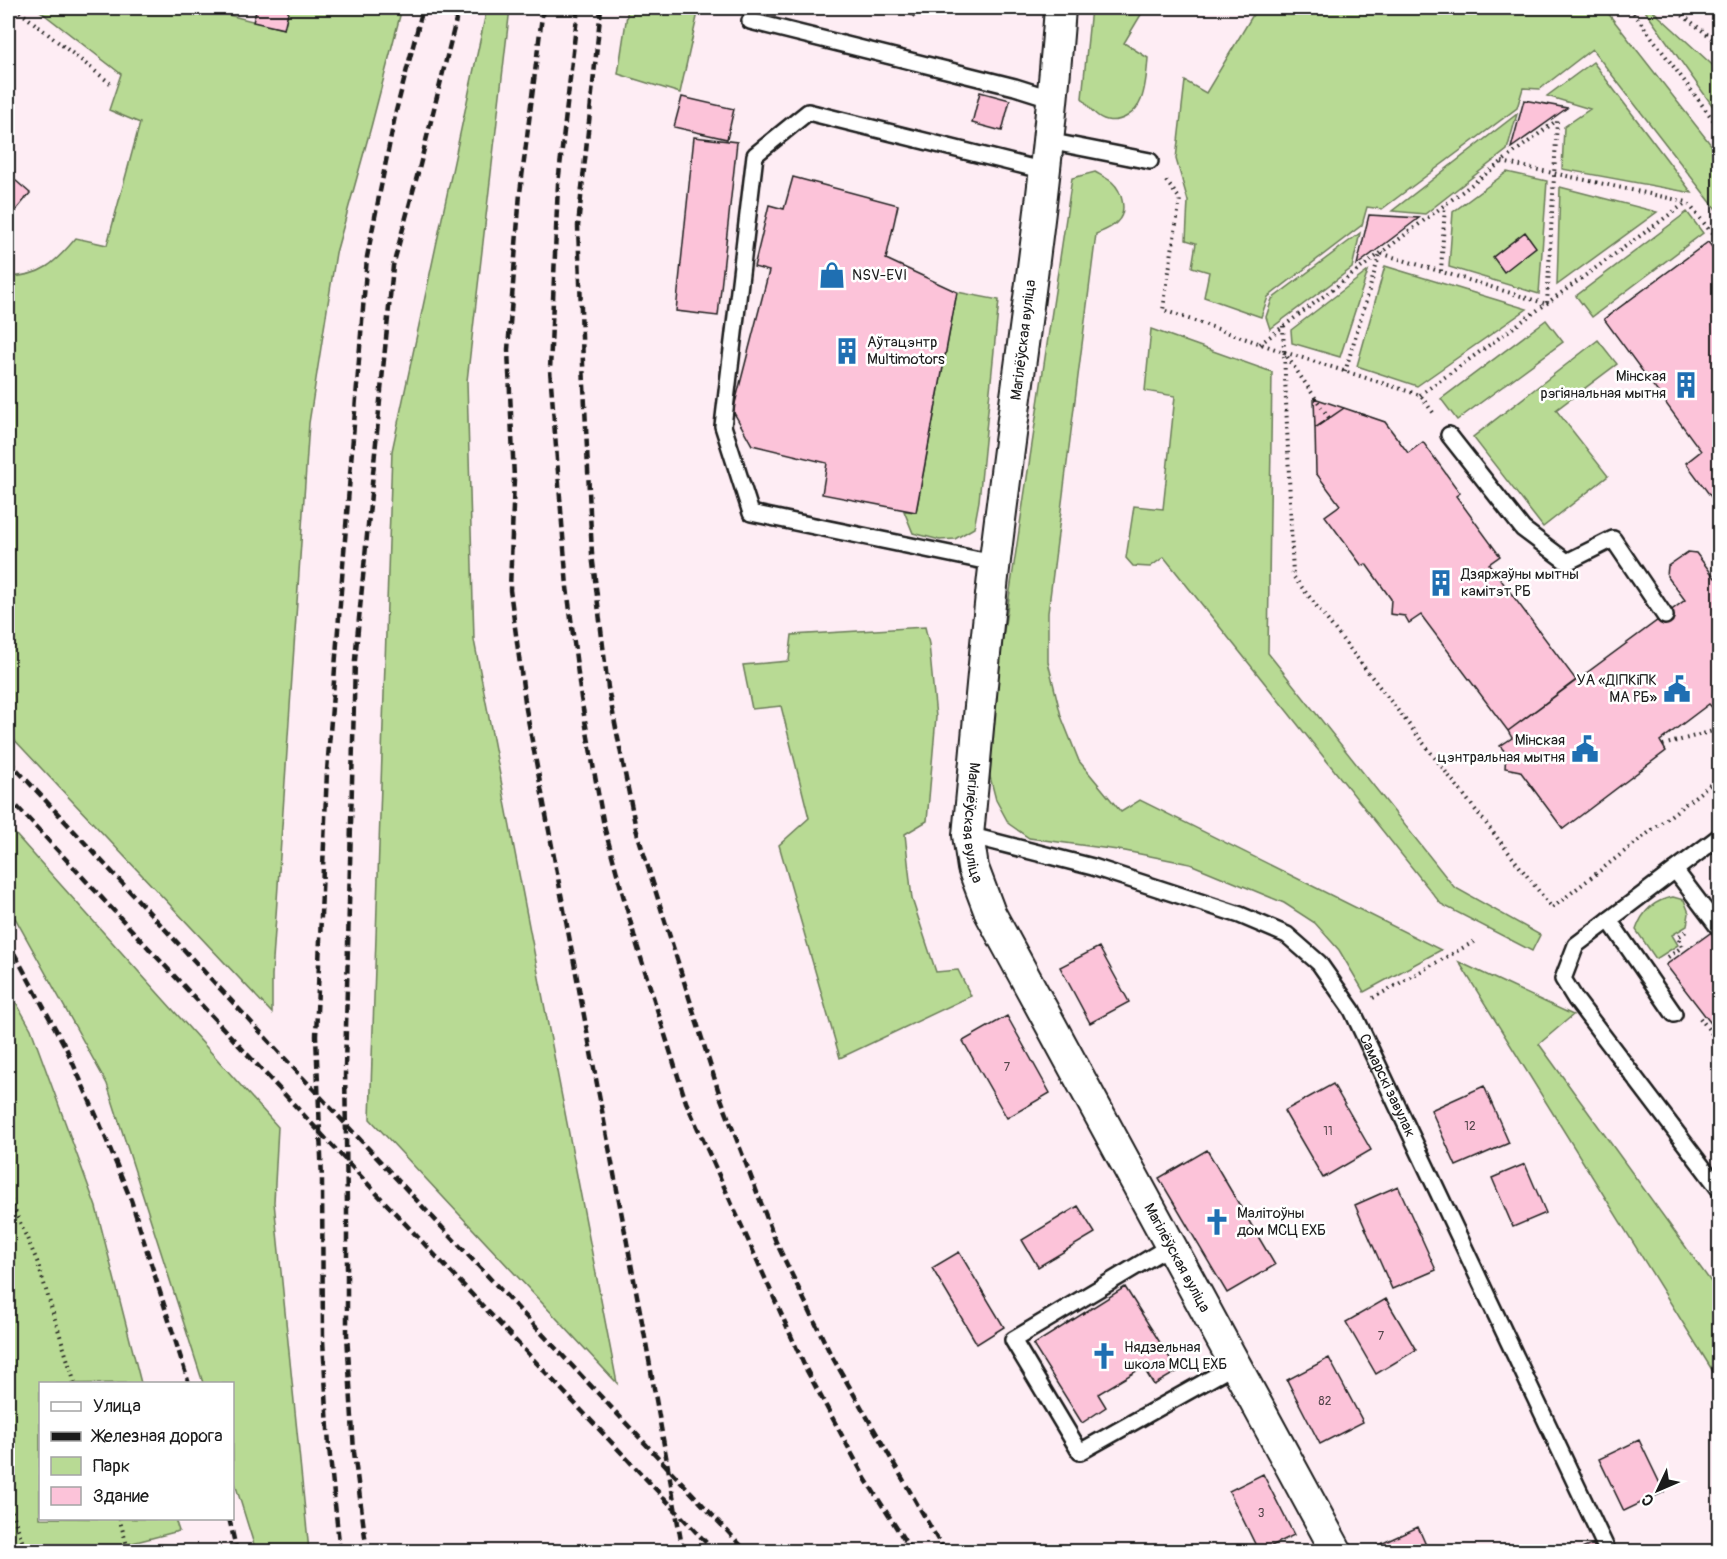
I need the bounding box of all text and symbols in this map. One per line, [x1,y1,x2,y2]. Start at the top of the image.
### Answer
shop icon: NSV-EVI [817,260,847,290]
place label: NSV-EVI [852,266,907,285]
street label: Магілёўская вуліца [1007,279,1040,401]
place label: Аўтацэнтр Multimotors [867,333,945,369]
building icon: Аўтацэнтр Multimotors [832,336,862,366]
place label: Мінская рэгіянальная мытня [1540,367,1666,403]
building icon: Мінская рэгіянальная мытня [1671,370,1701,400]
place label: Дзяржаўны мытны камітэт РБ [1460,565,1579,601]
building icon: Дзяржаўны мытны камітэт РБ [1426,568,1456,598]
place label: УА «ДІПКіПК МА РБ» [1576,671,1657,707]
public building icon: УА «ДІПКіПК МА РБ» [1662,674,1692,704]
place label: Мінская цэнтральная мытня [1437,731,1565,767]
public building icon: Мінская цэнтральная мытня [1570,734,1600,764]
street label: Магілёўская вуліца [958,762,987,886]
street label: Самарскі завулак [1355,1031,1420,1141]
house number: 7 [1004,1060,1011,1075]
house number: 12 [1464,1119,1476,1134]
house number: 11 [1323,1124,1333,1139]
street label: Магілёўская вуліца [1139,1200,1214,1316]
place label: Малітоўны дом МСЦ ЕХБ [1237,1204,1326,1240]
church icon: Малітоўны дом МСЦ ЕХБ [1202,1207,1232,1237]
house number: 7 [1378,1329,1385,1344]
place label: Нядзельная школа МСЦ ЕХБ [1124,1338,1227,1374]
church icon: Нядзельная школа МСЦ ЕХБ [1089,1341,1119,1371]
legend [39,1382,234,1520]
house number: 82 [1319,1394,1332,1409]
text: Улица [93,1395,141,1418]
text: Железная дорога [90,1425,223,1448]
text: Парк [93,1455,130,1478]
north arrow [1628,1460,1688,1520]
text: Здание [93,1485,149,1508]
text: С [1637,1489,1659,1510]
house number: 3 [1258,1506,1265,1521]

